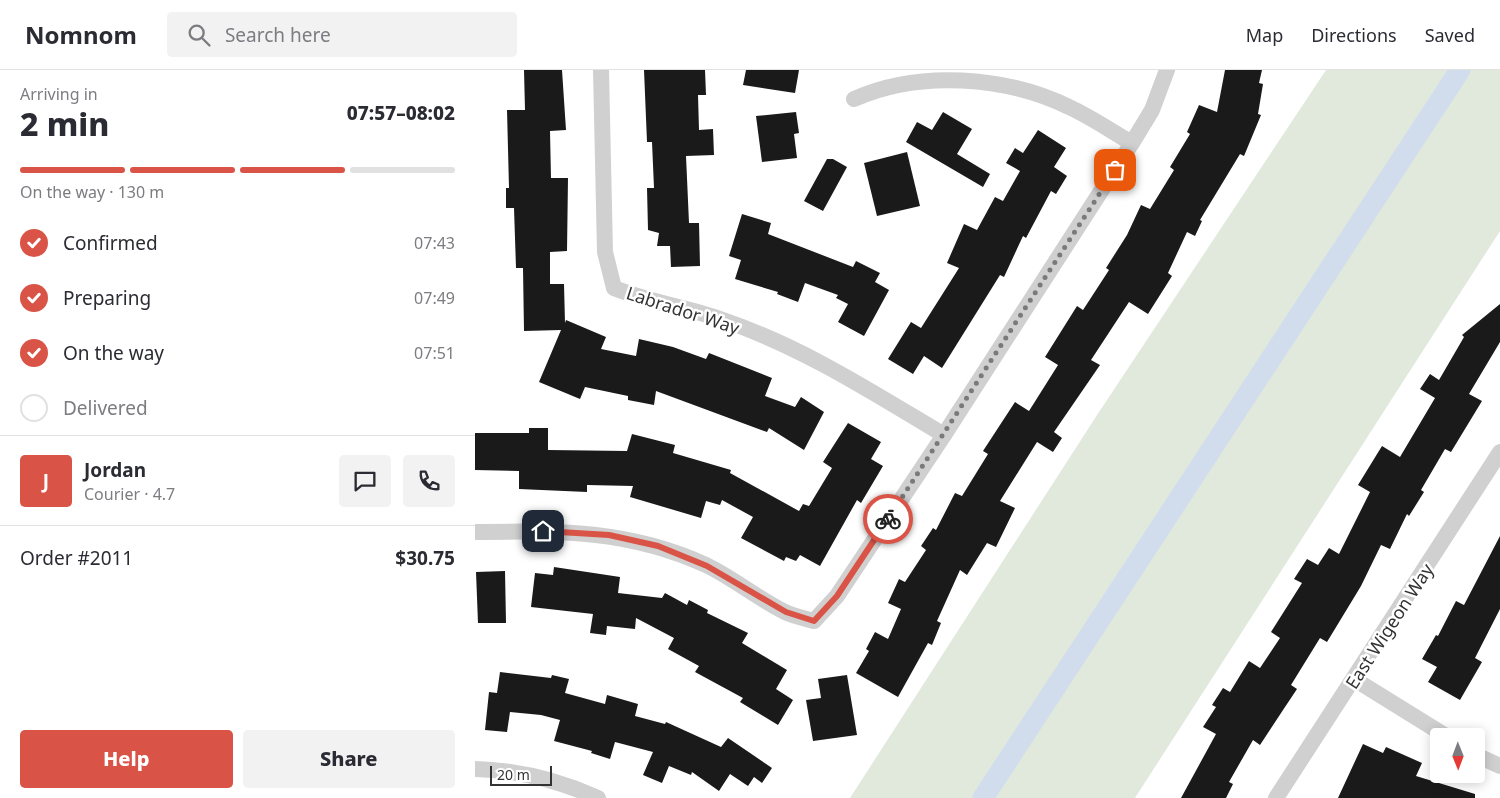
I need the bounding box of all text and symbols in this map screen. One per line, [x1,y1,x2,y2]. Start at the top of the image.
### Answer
search box [167,12,517,57]
text: Nomnom [25,18,137,51]
icon: search [185,21,213,49]
text: Search here [225,22,331,48]
text: Map [1246,23,1283,47]
text: Directions [1311,23,1397,47]
text: Saved [1425,23,1475,47]
text: Arriving in [20,83,98,105]
text: 07:57–08:02 [347,100,455,126]
text: 2 min [20,102,109,145]
pin [1094,149,1136,191]
icon: bag [1101,156,1129,184]
text: On the way · 130 m [20,181,164,203]
icon: check [20,229,48,257]
text: Confirmed [63,230,158,256]
text: 07:43 [414,232,455,254]
street label: Labrador Way [623,280,743,340]
icon: check [20,284,48,312]
text: Preparing [63,285,151,311]
text: 07:49 [414,287,455,309]
icon: check [20,339,48,367]
text: On the way [63,340,164,366]
text: 07:51 [414,342,455,364]
text: Delivered [63,395,148,421]
button: chat [339,455,391,507]
button: phone [403,455,455,507]
text: Jordan [84,457,146,483]
text: J [43,468,49,494]
text: Courier · 4.7 [84,483,175,505]
courier [863,494,913,544]
icon: bike [874,505,902,533]
pin [522,510,564,552]
icon: home [529,517,557,545]
text: Order #2011 [20,545,133,571]
text: $30.75 [395,545,455,571]
street label: East Wigeon Way [1339,558,1439,693]
north arrow [1430,728,1485,782]
map controls [1430,728,1485,783]
button: Help [20,730,233,788]
button: Share [243,730,455,788]
scale bar [490,763,553,786]
text: 20 m [497,765,530,784]

